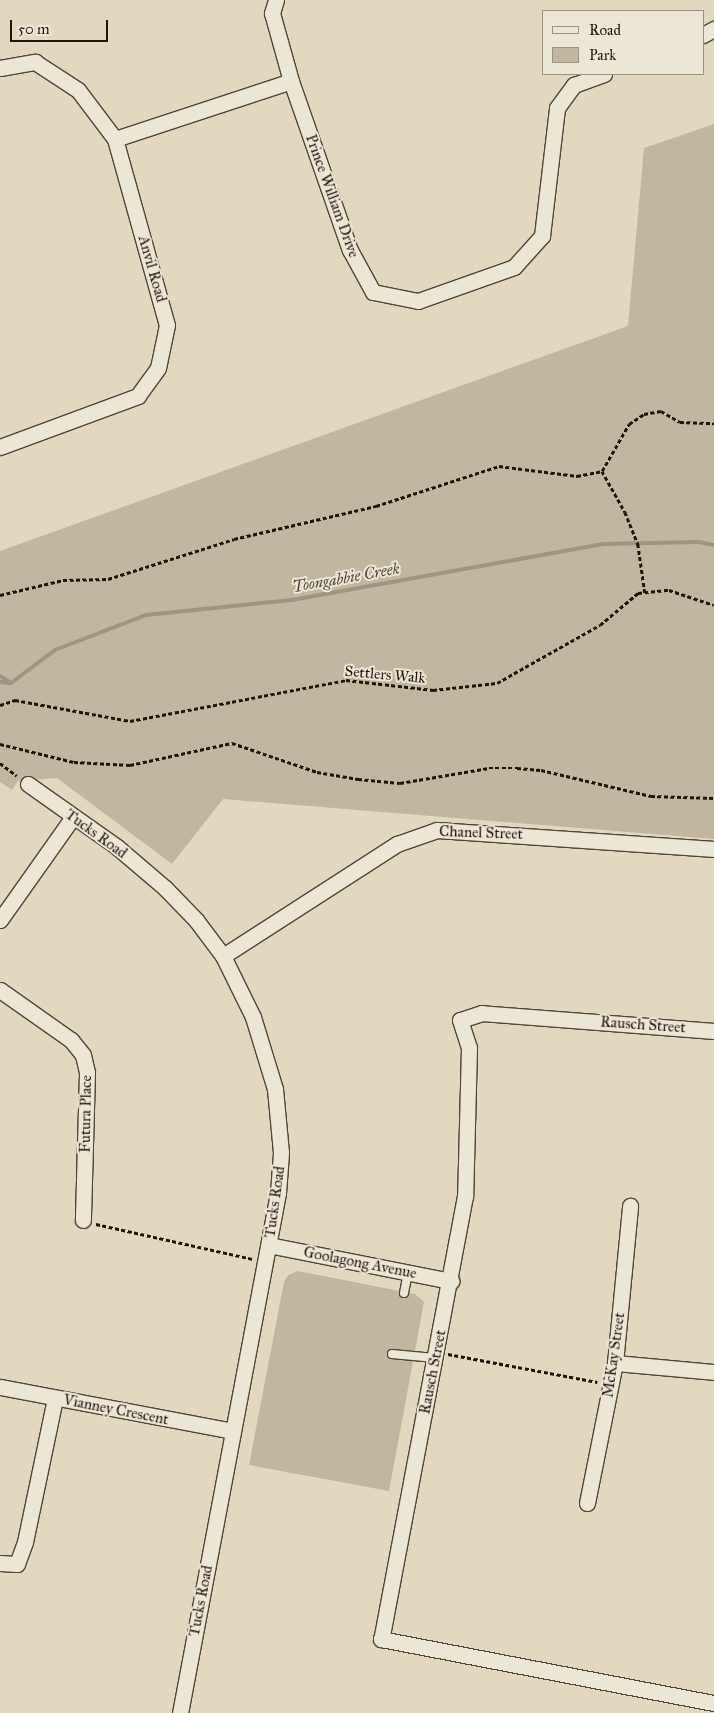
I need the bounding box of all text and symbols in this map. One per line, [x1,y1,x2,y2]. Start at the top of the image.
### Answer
scale bar [12,10,110,42]
legend [542,10,704,75]
text: 50 m [18,20,50,38]
text: Road [589,21,621,39]
text: Park [589,46,616,64]
street label: Prince William Drive [301,132,363,260]
street label: Anvil Road [134,234,170,304]
water label: Toongabbie Creek [291,559,401,597]
street label: Settlers Walk [344,663,426,687]
street label: Tucks Road [62,806,130,862]
street label: Chanel Street [439,823,523,843]
street label: Rausch Street [600,1013,686,1037]
street label: Futura Place [76,1075,96,1153]
street label: Tucks Road [261,1165,289,1239]
street label: Goolagong Avenue [302,1243,418,1283]
street label: McKay Street [599,1311,629,1399]
street label: Rausch Street [416,1328,450,1416]
street label: Vianney Crescent [62,1391,170,1429]
street label: Tucks Road [185,1564,217,1638]

